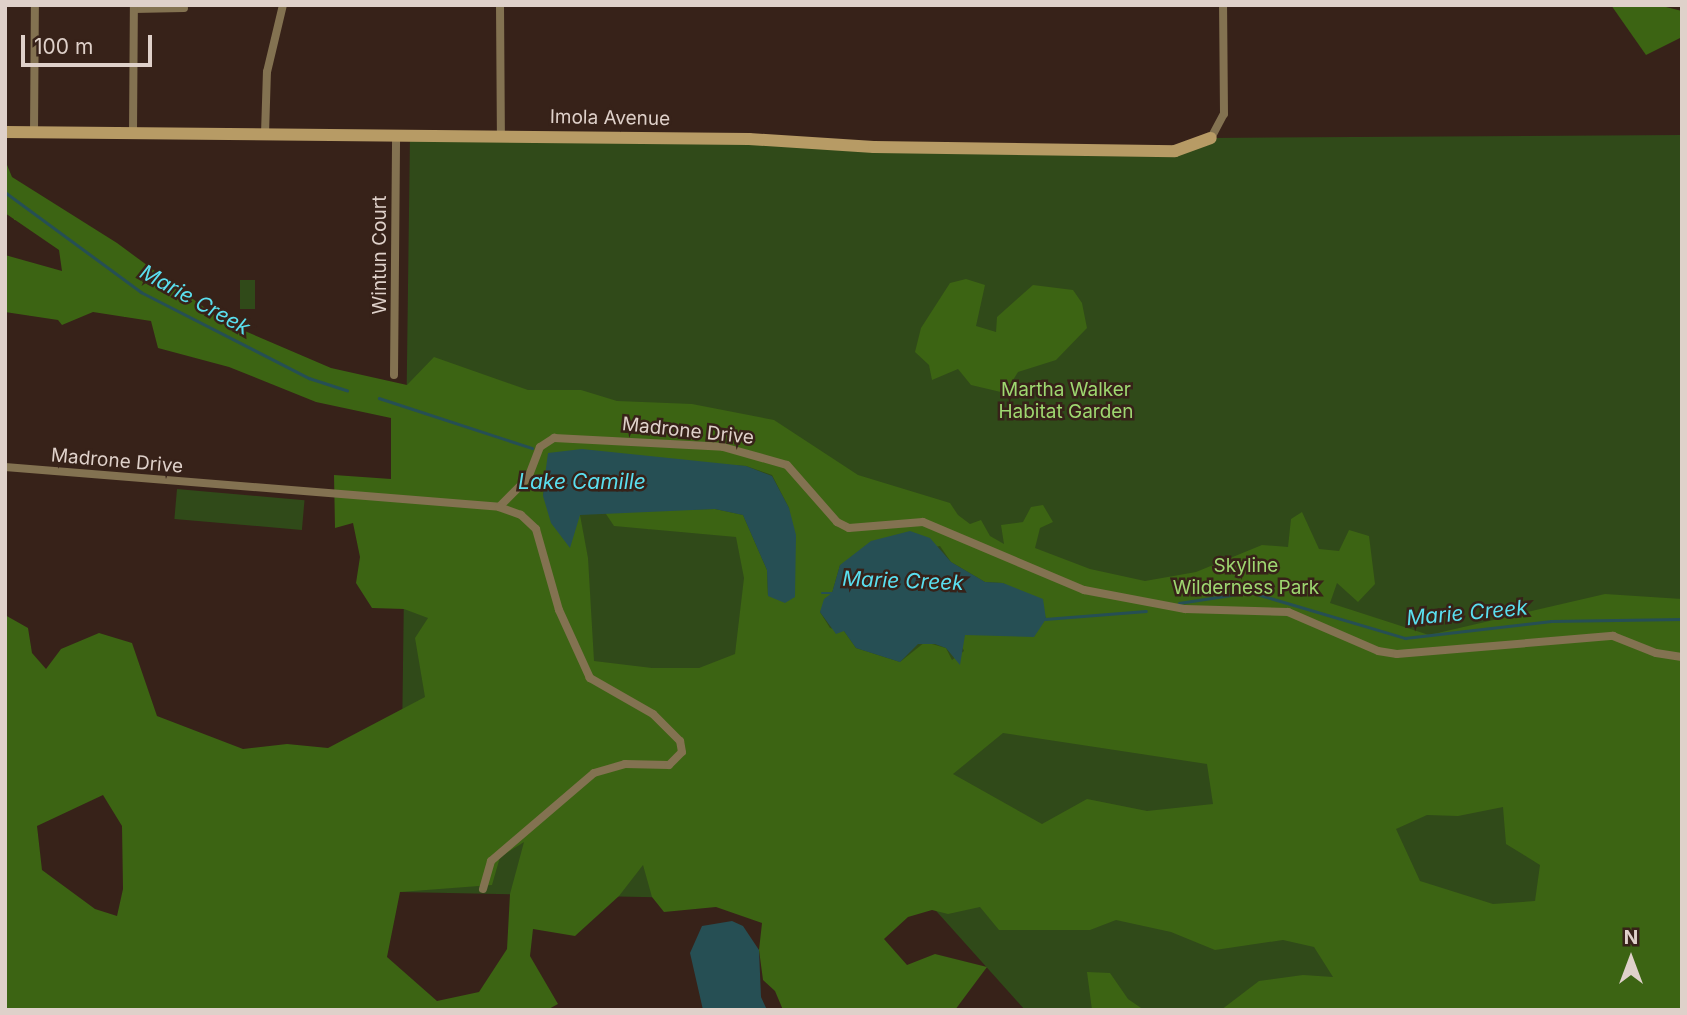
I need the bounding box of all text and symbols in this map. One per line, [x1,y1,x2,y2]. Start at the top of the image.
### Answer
scale bar [24,21,156,65]
text: 100 m [34,34,93,59]
street label: Imola Avenue [550,106,670,130]
street label: Wintun Court [369,196,391,314]
water label: Marie Creek [136,259,254,341]
park label: Martha Walker Habitat Garden [998,379,1134,423]
street label: Madrone Drive [621,413,755,449]
street label: Madrone Drive [50,444,184,478]
water label: Lake Camille [518,469,646,495]
park label: Skyline Wilderness Park [1173,555,1319,599]
water label: Marie Creek [842,566,964,596]
water label: Marie Creek [1405,595,1529,631]
north arrow [1596,924,1666,994]
text: N [1624,926,1638,949]

